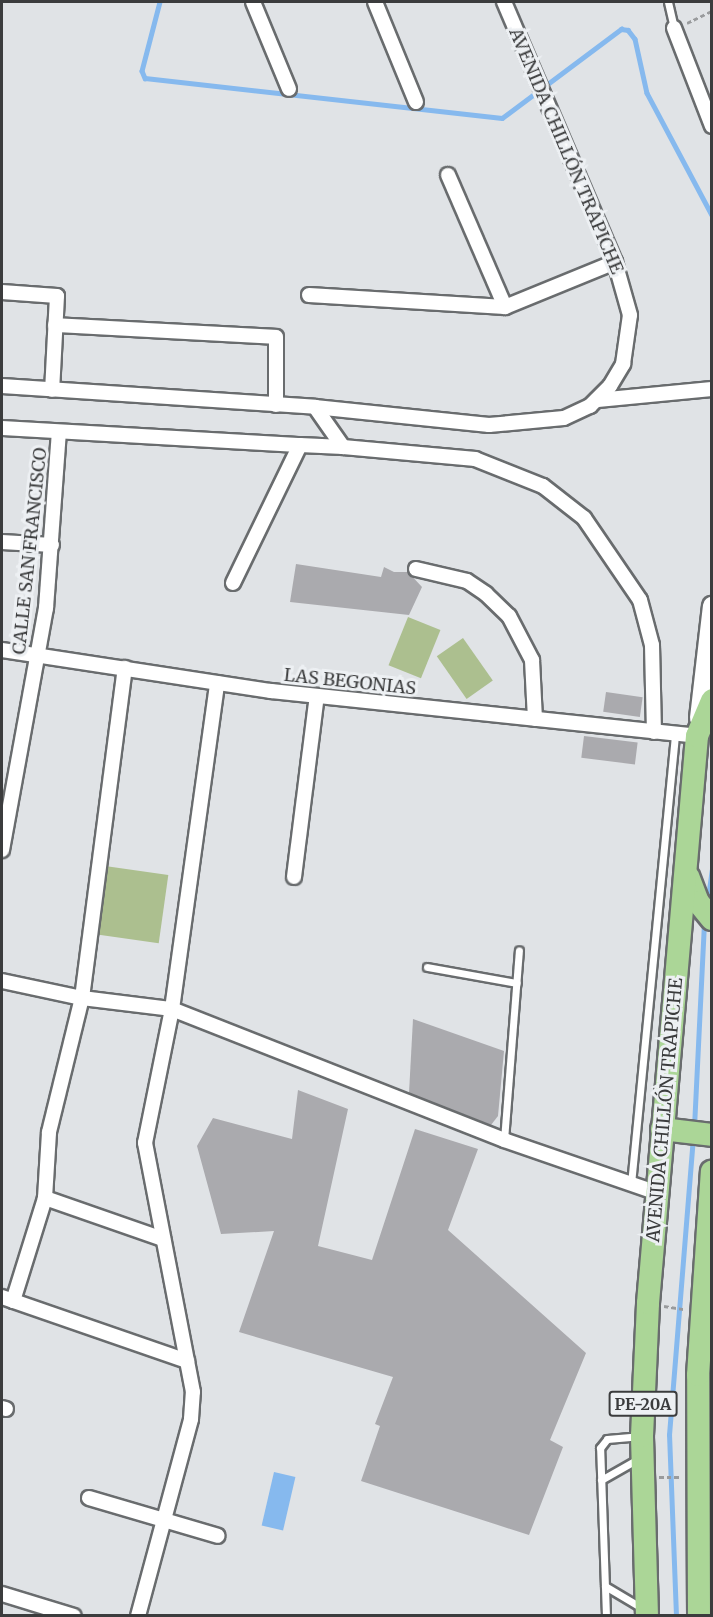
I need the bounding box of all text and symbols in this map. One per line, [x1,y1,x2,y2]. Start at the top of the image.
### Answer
street label: AVENIDA CHILLÓN TRAPICHE [504,25,628,277]
street label: CALLE SAN FRANCISCO [8,446,52,656]
street label: LAS BEGONIAS [283,664,417,700]
street label: AVENIDA CHILLÓN TRAPICHE [643,977,687,1243]
road number: PE-20A [608,1391,678,1417]

